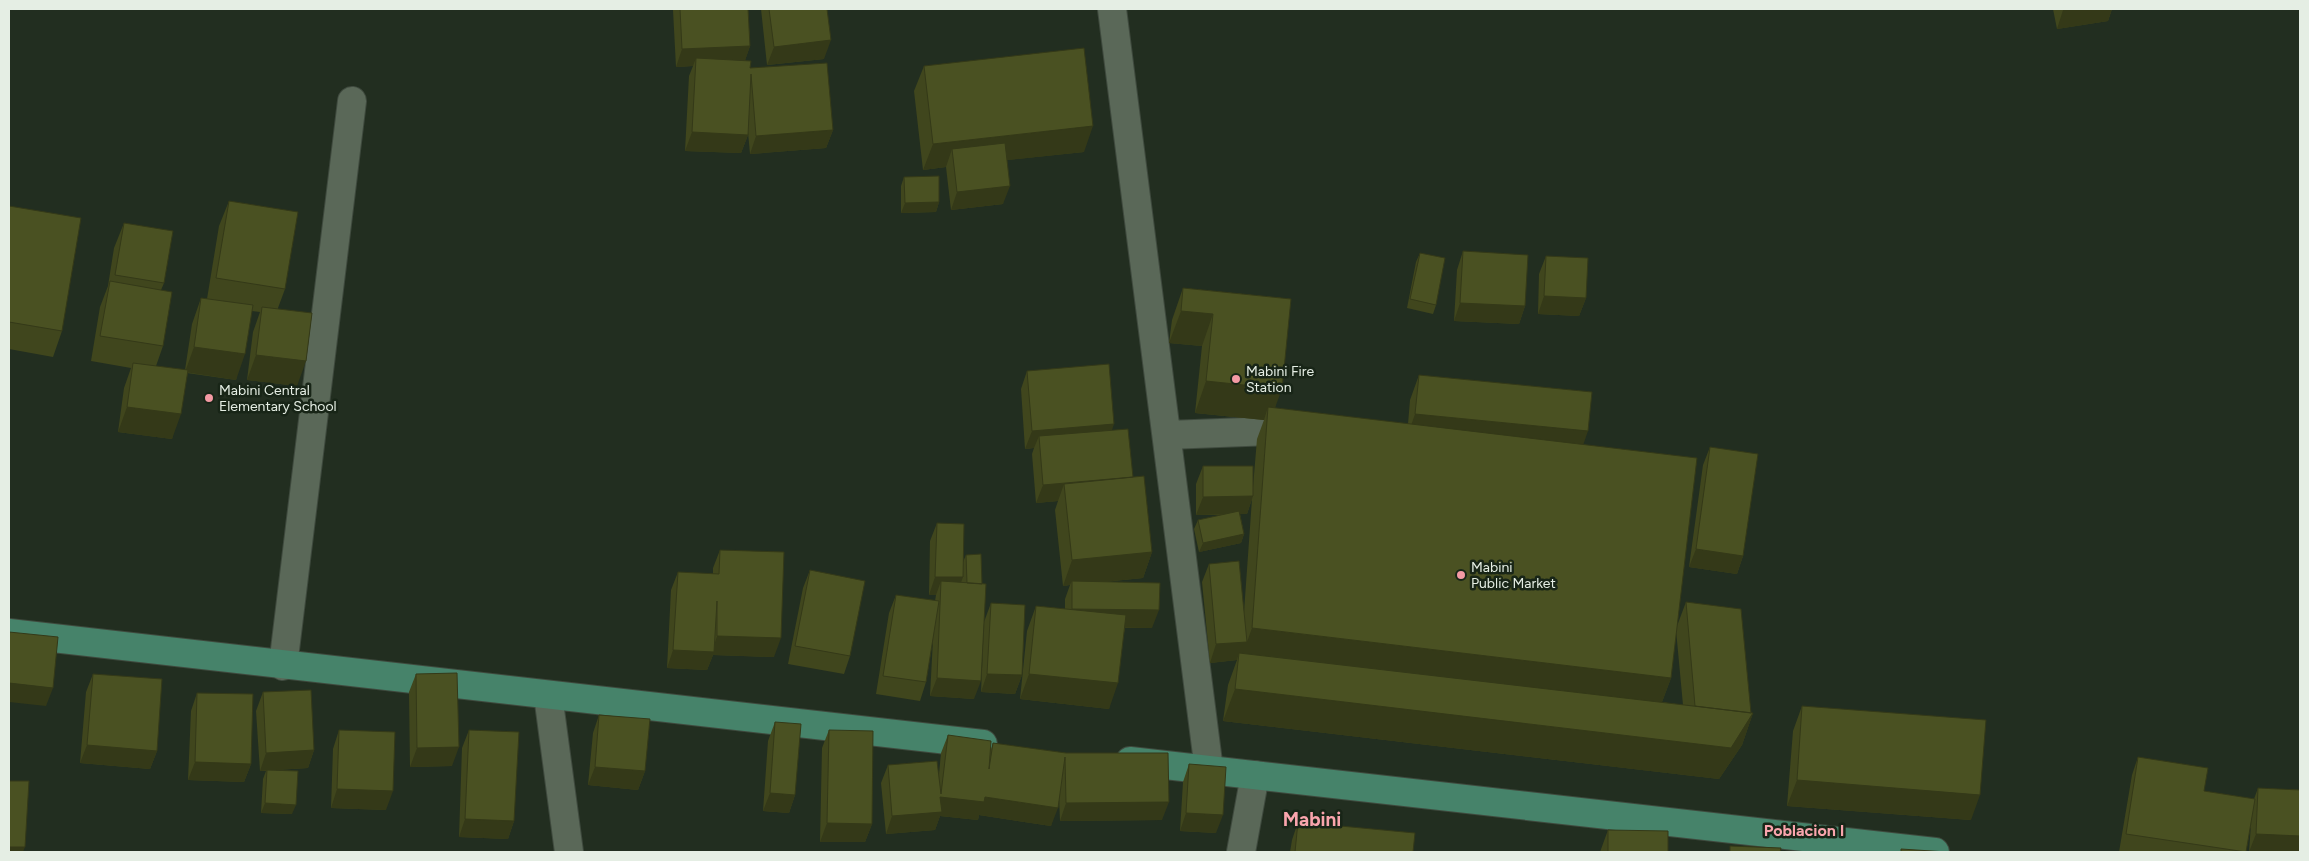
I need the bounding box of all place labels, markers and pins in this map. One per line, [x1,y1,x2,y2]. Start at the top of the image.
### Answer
place label: Mabini Fire Station [1246,363,1315,396]
marker: Mabini Fire Station [1230,373,1242,385]
place label: Mabini Central Elementary School [219,382,337,415]
marker: Mabini Central Elementary School [203,392,215,404]
place label: Mabini Public Market [1471,559,1556,592]
marker: Mabini Public Market [1455,569,1467,581]

